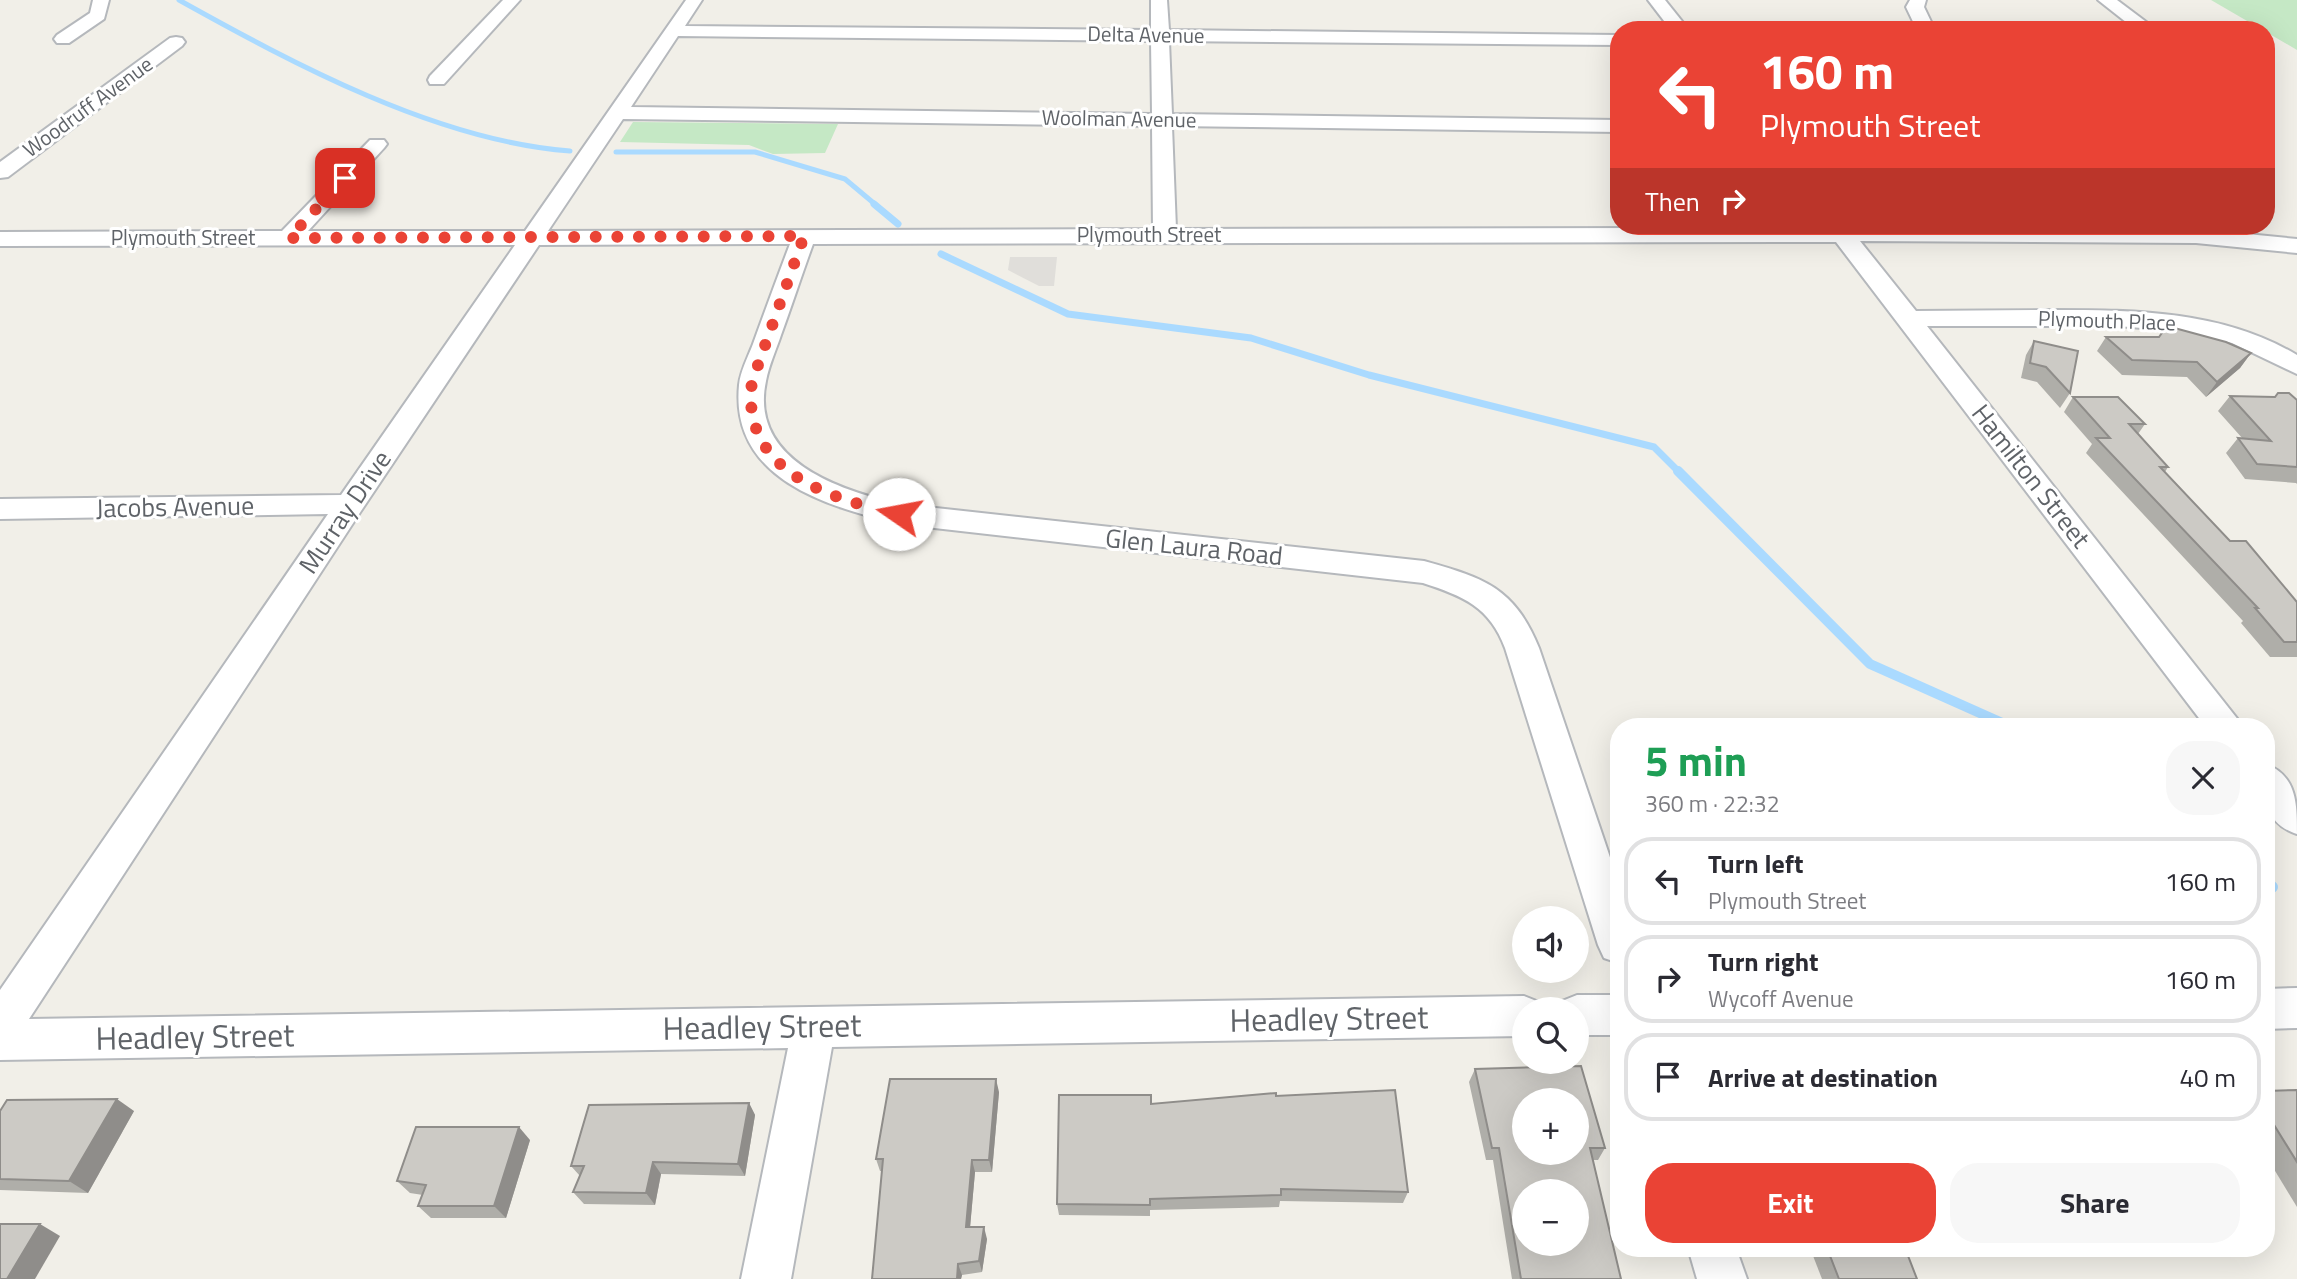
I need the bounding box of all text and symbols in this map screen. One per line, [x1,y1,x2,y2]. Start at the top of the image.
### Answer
street label: Delta Avenue [1087,17,1205,51]
text: 160 m [1760,33,1894,108]
street label: Woodruff Avenue [16,48,159,164]
icon: left [1645,49,1736,140]
street label: Woolman Avenue [1041,101,1197,135]
text: Plymouth Street [1760,101,1980,149]
pin [315,148,375,208]
icon: arrive [326,159,364,197]
text: Then [1645,182,1700,221]
icon: right [1714,182,1752,220]
street label: Plymouth Street [1077,218,1222,250]
street label: Plymouth Street [111,221,256,253]
street label: Plymouth Place [2038,302,2177,338]
street label: Hamilton Street [1963,395,2100,556]
street label: Murray Drive [289,442,400,581]
position arrow [862,477,936,551]
street label: Jacobs Avenue [96,486,254,527]
street label: Glen Laura Road [1103,518,1285,575]
text: 5 min [1645,728,1747,792]
button: close [2166,741,2240,815]
text: 360 m · 22:32 [1645,786,1780,821]
text: Turn left [1708,844,1803,883]
icon: left [1649,862,1687,900]
text: 160 m [2165,862,2236,901]
text: Plymouth Street [1708,883,1866,918]
map controls [1512,906,1589,1256]
button: sound [1512,906,1589,983]
text: Turn right [1708,942,1819,981]
icon: right [1649,960,1687,998]
text: 160 m [2165,960,2236,999]
text: Wycoff Avenue [1708,981,1854,1016]
street label: Headley Street [1229,992,1429,1044]
button: search [1512,997,1589,1074]
street label: Headley Street [662,1000,862,1052]
street label: Headley Street [95,1010,295,1062]
icon: arrive [1649,1058,1687,1096]
text: Arrive at destination [1708,1058,1938,1097]
text: 40 m [2179,1058,2236,1097]
button: + [1512,1088,1589,1165]
button: Exit [1645,1163,1936,1243]
button: Share [1950,1163,2240,1243]
button: − [1512,1179,1589,1256]

